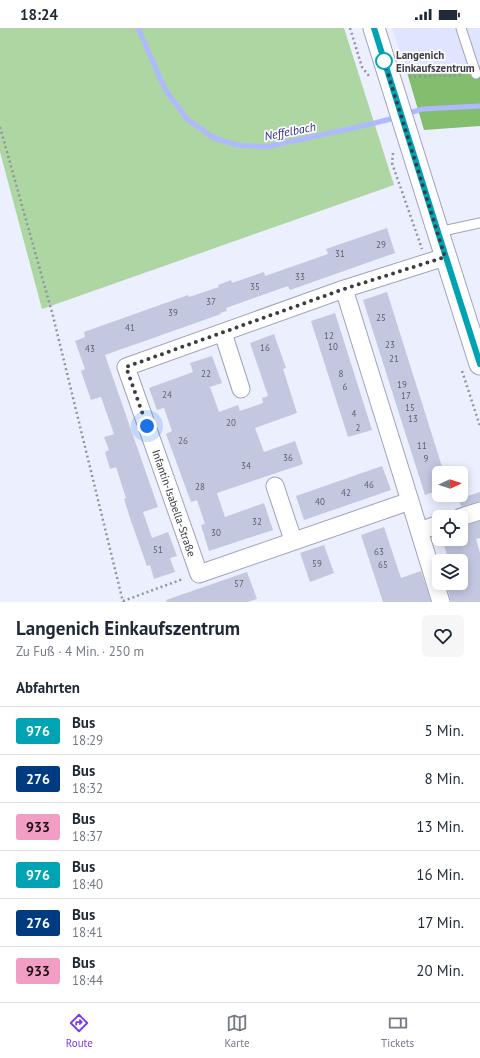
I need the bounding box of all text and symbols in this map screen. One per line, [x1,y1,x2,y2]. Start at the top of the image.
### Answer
text: 18:24 [20,5,58,24]
place label: Langenich Einkaufszentrum [396,48,475,75]
marker: Langenich Einkaufszentrum [375,52,393,70]
water label: Neffelbach [263,119,317,143]
house number: 29 [376,239,386,250]
house number: 31 [335,248,345,259]
house number: 33 [295,271,305,282]
house number: 35 [250,281,260,292]
house number: 37 [206,296,216,307]
house number: 39 [168,307,178,318]
house number: 25 [376,312,386,323]
house number: 41 [125,322,135,333]
house number: 12 [324,330,334,341]
house number: 23 [385,339,395,350]
house number: 10 [328,341,338,352]
house number: 16 [260,342,270,353]
house number: 43 [85,343,95,354]
house number: 21 [389,353,399,364]
house number: 22 [201,368,211,379]
house number: 8 [339,368,344,379]
house number: 19 [397,379,407,390]
house number: 6 [343,381,348,392]
house number: 24 [162,389,172,400]
house number: 17 [401,390,411,401]
house number: 15 [405,402,415,413]
house number: 4 [352,408,357,419]
house number: 13 [408,413,418,424]
your location [137,416,157,436]
house number: 20 [226,417,236,428]
house number: 2 [356,422,361,433]
house number: 26 [178,435,188,446]
house number: 11 [417,440,427,451]
street label: Infantin-Isabella-Straße [149,448,199,559]
house number: 36 [283,452,293,463]
house number: 9 [424,453,429,464]
house number: 34 [241,460,251,471]
north arrow [432,466,468,502]
map controls [432,466,468,590]
house number: 46 [364,479,374,490]
house number: 28 [195,481,205,492]
house number: 42 [341,487,351,498]
house number: 40 [315,496,325,507]
button: locate [432,510,468,546]
house number: 32 [252,516,262,527]
house number: 30 [211,527,221,538]
house number: 51 [153,544,163,555]
house number: 63 [374,546,384,557]
button: layers [432,554,468,590]
house number: 59 [312,558,322,569]
house number: 65 [378,559,388,570]
house number: 57 [234,578,244,589]
button: heart [422,615,464,657]
text: Langenich Einkaufszentrum [16,616,240,640]
text: Zu Fuß · 4 Min. · 250 m [16,643,144,660]
text: Abfahrten [16,678,80,697]
text: Bus [72,713,95,732]
text: 5 Min. [425,721,464,740]
text: 976 [26,722,50,740]
text: 18:29 [72,732,103,749]
text: Bus [72,761,95,780]
text: 8 Min. [425,769,464,788]
text: 276 [26,770,50,788]
text: 18:32 [72,780,103,797]
text: Bus [72,809,95,828]
text: 13 Min. [416,817,464,836]
text: 933 [26,818,50,836]
text: 18:37 [72,828,103,845]
text: Bus [72,857,95,876]
text: 16 Min. [416,865,464,884]
text: 976 [26,866,50,884]
text: 18:40 [72,876,103,893]
text: Bus [72,905,95,924]
text: 17 Min. [417,913,464,932]
text: 276 [26,914,50,932]
text: 18:41 [72,924,103,941]
text: Bus [72,953,95,972]
text: 20 Min. [416,961,464,980]
text: 933 [26,962,50,980]
text: 18:44 [72,972,103,989]
tab: Route [66,1012,93,1050]
tab: Karte [224,1012,250,1050]
tab: Tickets [381,1012,414,1050]

